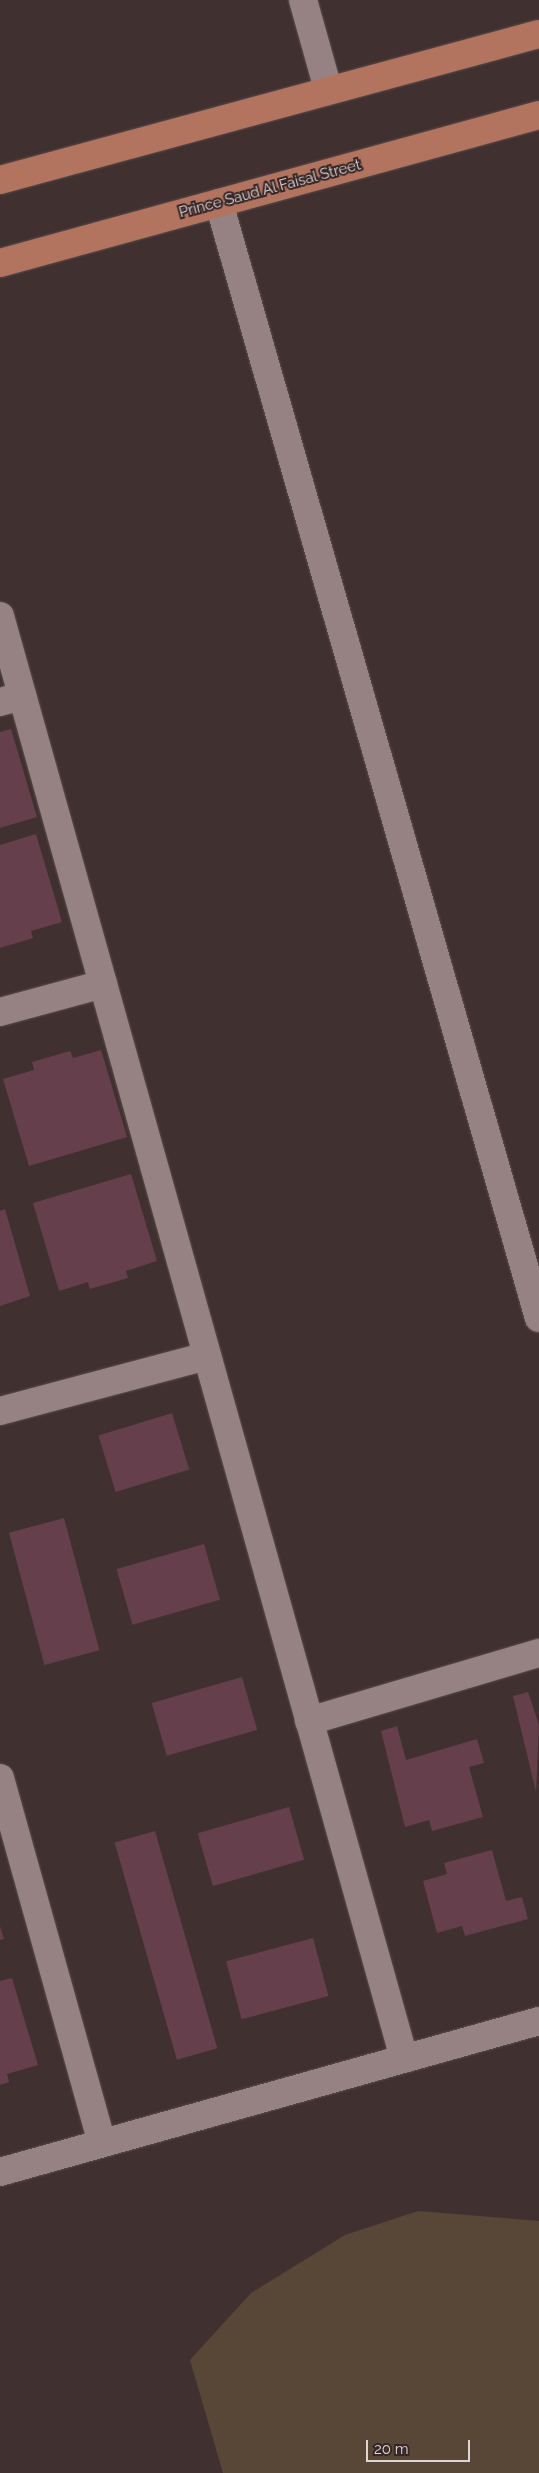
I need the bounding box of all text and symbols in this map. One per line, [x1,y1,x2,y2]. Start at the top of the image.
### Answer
street label: Prince Saud Al Faisal Street [176,156,364,222]
scale bar [369,2430,473,2462]
text: 20 m [374,2440,409,2458]

